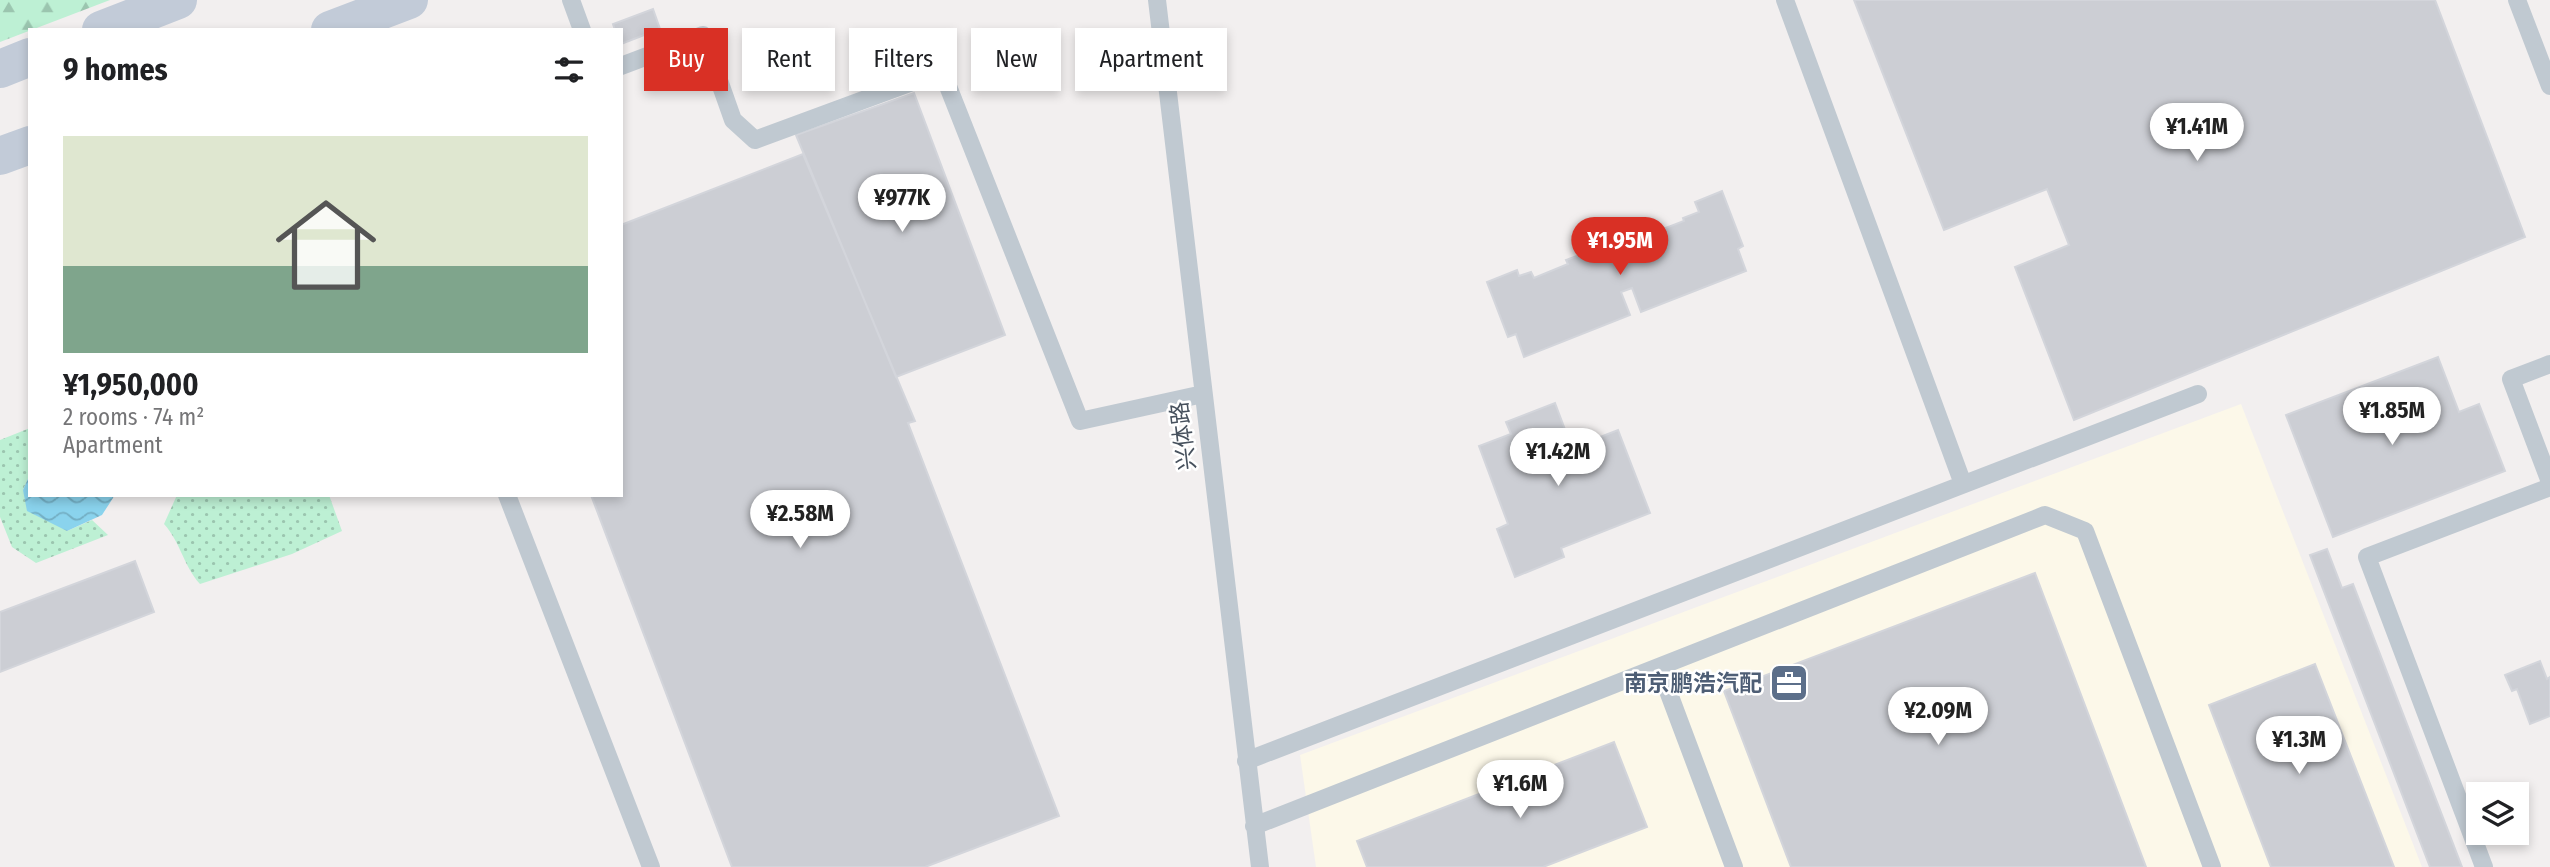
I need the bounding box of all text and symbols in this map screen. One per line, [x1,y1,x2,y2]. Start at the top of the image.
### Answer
chip: Buy [644,28,728,91]
chip: Rent [742,28,835,91]
chip: Filters [849,28,957,91]
chip: New [971,28,1061,91]
chip: Apartment [1075,28,1227,91]
icon: filters [550,51,588,89]
text: 9 homes [63,52,168,88]
pin: ¥1.41M [2140,104,2254,163]
text: ¥1.41M [2166,112,2228,140]
pin: ¥977K [853,174,951,234]
icon: home [263,182,389,308]
text: ¥977K [874,183,930,211]
pin: ¥1.95M [1563,218,1677,277]
text: ¥1.95M [1587,226,1653,254]
text: ¥1,950,000 [63,367,199,403]
pin: ¥1.85M [2335,388,2449,447]
text: ¥1.85M [2359,396,2425,424]
street label: 兴体路 [1165,400,1201,472]
text: 2 rooms · 74 m² [63,403,204,431]
pin: ¥1.42M [1501,428,1615,488]
text: Apartment [63,431,163,459]
text: ¥1.42M [1526,437,1590,465]
pin: ¥2.58M [743,490,857,550]
text: ¥2.58M [766,499,834,527]
office icon: 南京鹏浩汽配 [1768,662,1810,704]
place label: 南京鹏浩汽配 [1624,669,1762,697]
pin: ¥2.09M [1881,688,1995,747]
text: ¥2.09M [1904,696,1972,724]
pin: ¥1.3M [2250,716,2348,776]
text: ¥1.3M [2272,725,2326,753]
pin: ¥1.6M [1471,760,1569,820]
text: ¥1.6M [1493,769,1547,797]
map controls [2466,782,2529,845]
button: layers [2466,782,2529,845]

